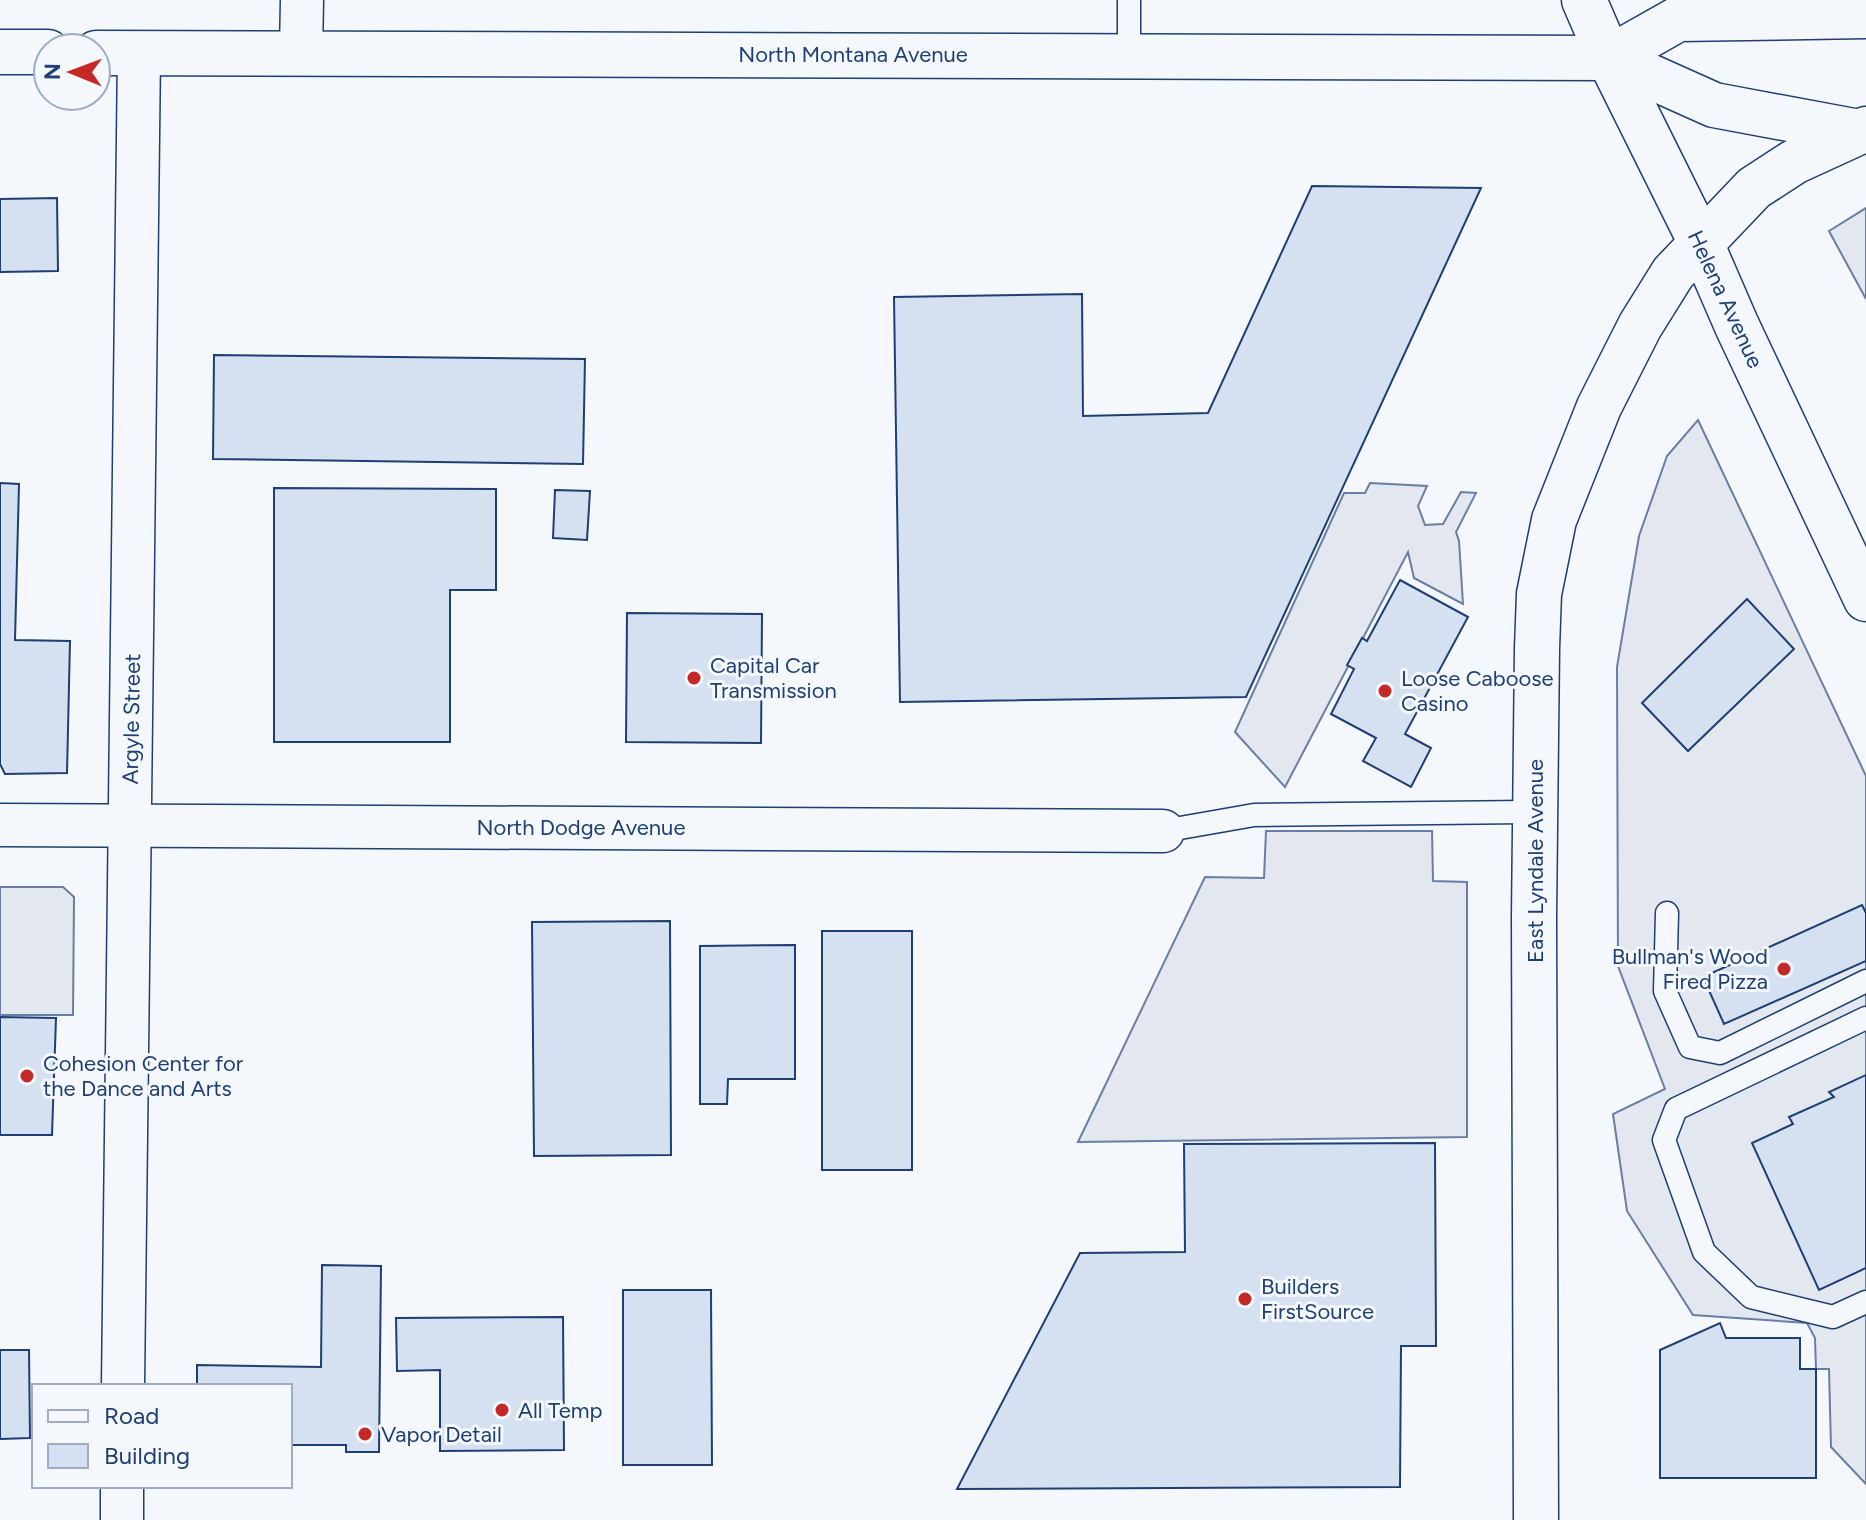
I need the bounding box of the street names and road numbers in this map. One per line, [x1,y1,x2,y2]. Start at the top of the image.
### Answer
street label: North Montana Avenue [738,41,968,68]
street label: Helena Avenue [1682,226,1769,372]
street label: Argyle Street [117,653,146,785]
street label: East Lyndale Avenue [1522,759,1549,963]
street label: North Dodge Avenue [477,814,685,841]

